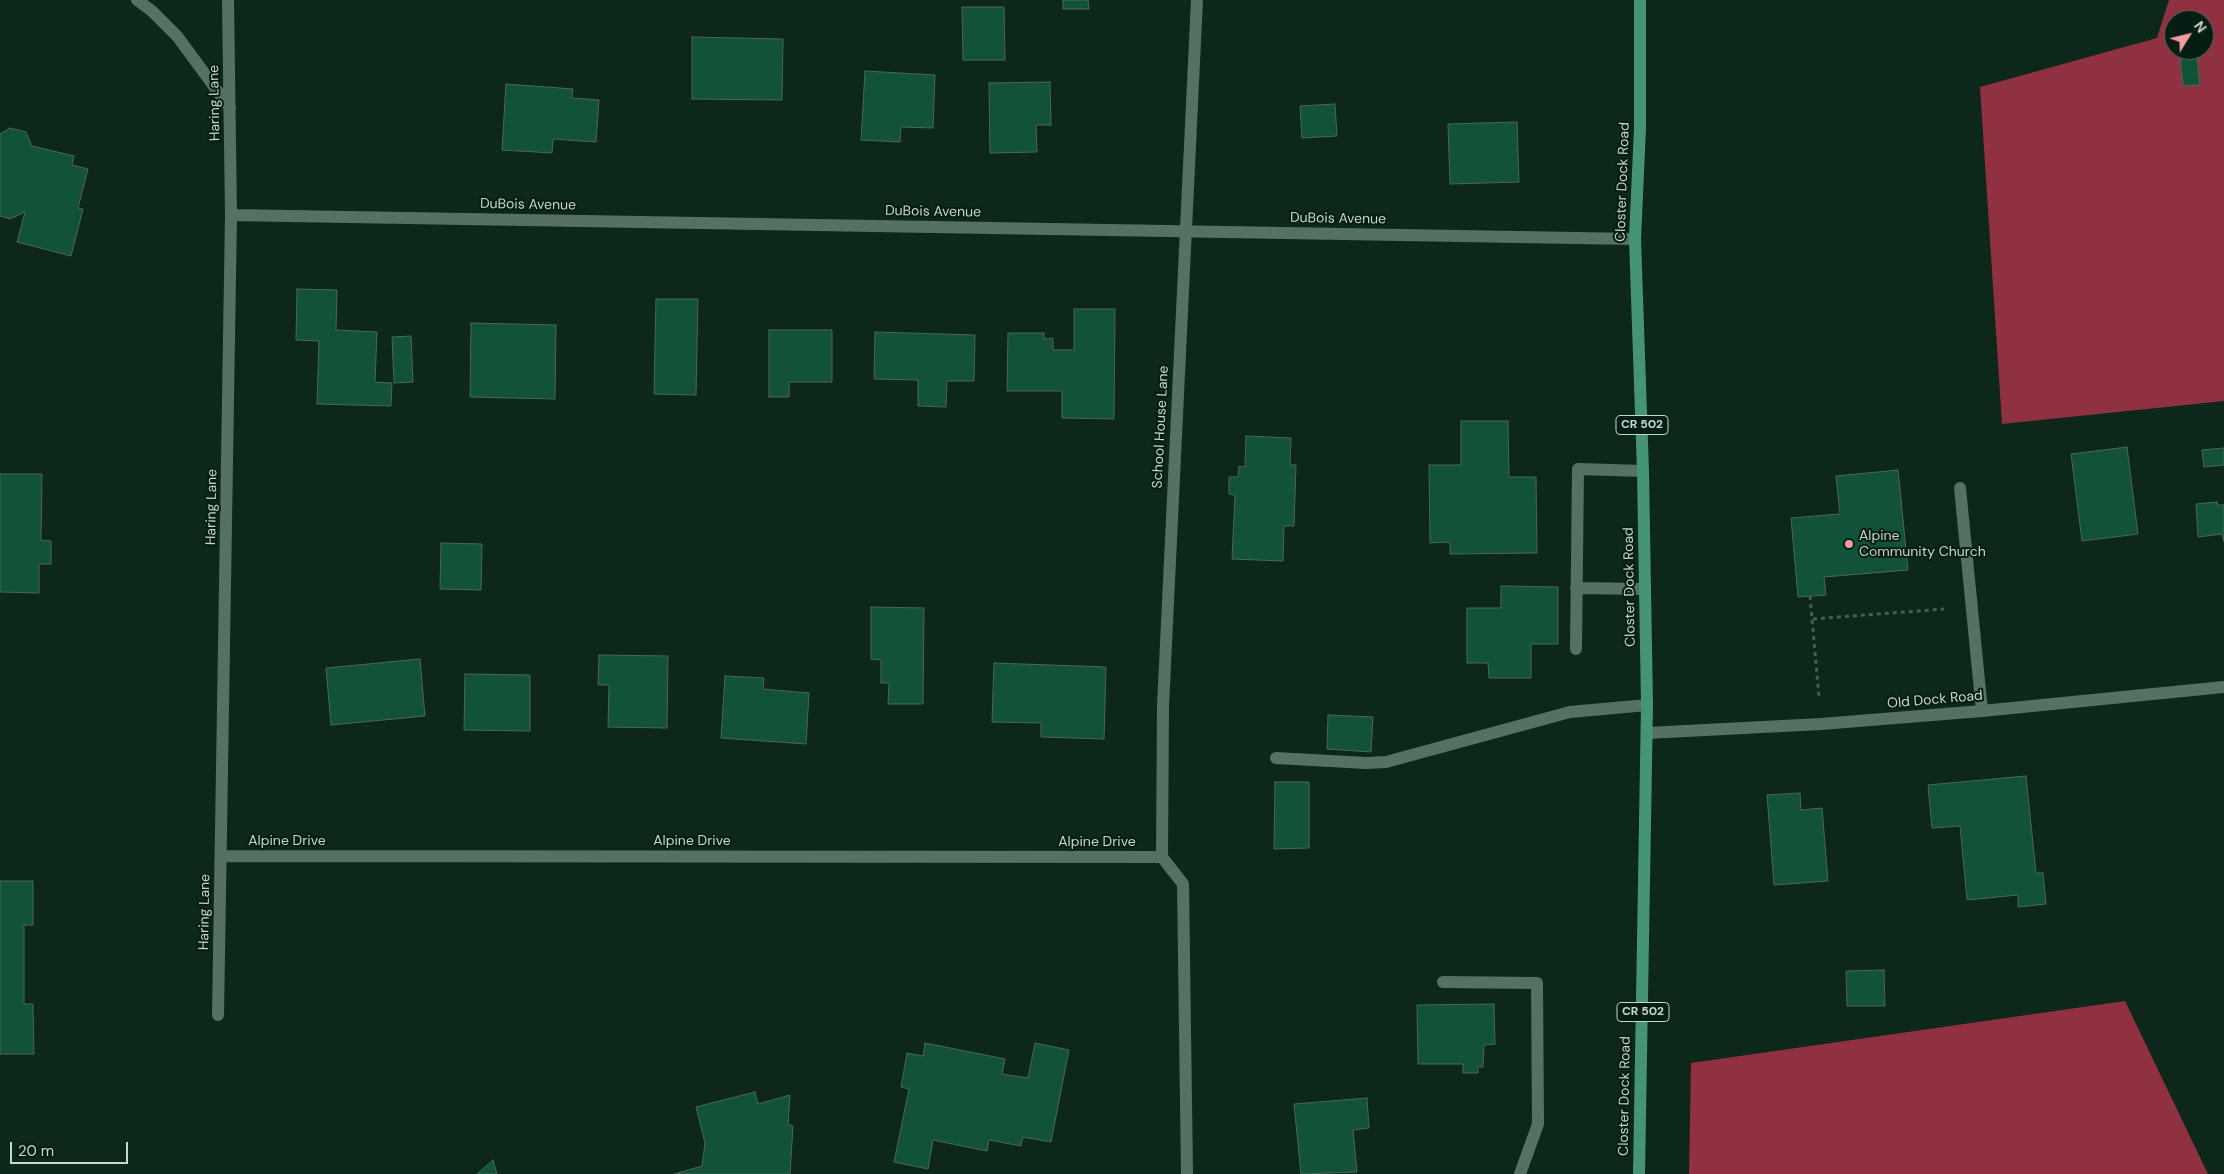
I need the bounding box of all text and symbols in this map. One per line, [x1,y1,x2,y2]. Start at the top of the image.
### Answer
north arrow [2164,10,2214,60]
text: N [2190,17,2211,36]
street label: Haring Lane [206,65,224,141]
street label: Closter Dock Road [1613,122,1633,242]
street label: DuBois Avenue [480,196,576,214]
street label: DuBois Avenue [885,203,981,221]
street label: DuBois Avenue [1290,210,1386,228]
street label: School House Lane [1149,365,1173,489]
road number: CR 502 [1616,416,1668,434]
street label: Haring Lane [203,469,221,545]
street label: Closter Dock Road [1621,527,1639,647]
place label: Alpine Community Church [1859,528,1986,560]
marker: Alpine Community Church [1843,538,1855,550]
street label: Old Dock Road [1887,687,1983,713]
street label: Alpine Drive [248,833,326,849]
street label: Alpine Drive [653,833,731,849]
street label: Alpine Drive [1058,834,1136,850]
street label: Haring Lane [196,874,214,950]
road number: CR 502 [1617,1002,1669,1022]
street label: Closter Dock Road [1616,1036,1634,1156]
scale bar [12,1132,130,1164]
text: 20 m [18,1141,54,1161]

